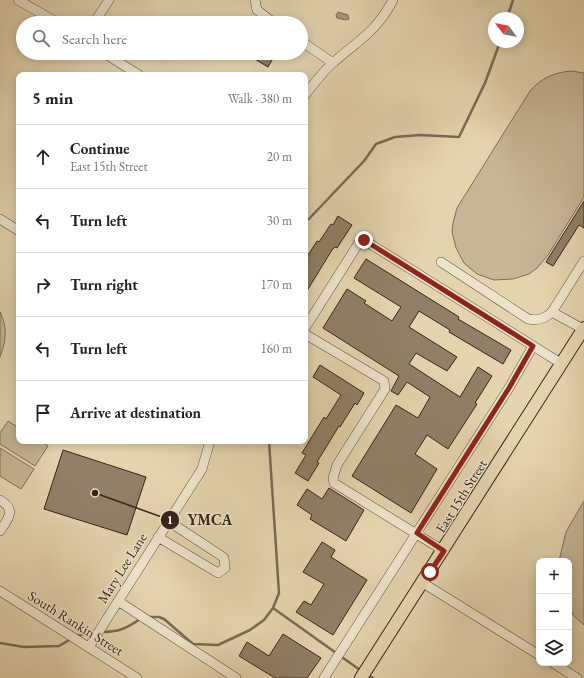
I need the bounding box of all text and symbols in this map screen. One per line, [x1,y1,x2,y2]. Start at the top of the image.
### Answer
north arrow [488,12,524,48]
search box [16,16,308,60]
icon: search [30,27,52,49]
text: Search here [62,29,127,48]
text: 5 min [32,87,73,109]
text: Walk · 380 m [228,90,292,107]
text: Continue [70,139,130,158]
icon: ahead [32,146,54,168]
text: 20 m [267,148,292,165]
text: East 15th Street [70,158,148,175]
icon: left [32,210,54,232]
text: Turn left [70,211,127,230]
text: 30 m [267,212,292,229]
route end [355,231,373,249]
icon: right [32,274,54,296]
text: Turn right [70,275,138,294]
text: 170 m [261,276,292,293]
icon: left [32,338,54,360]
text: Turn left [70,339,127,358]
text: 160 m [261,340,292,357]
icon: arrive [32,402,54,424]
text: Arrive at destination [70,403,201,422]
street label: East 15th Street [431,455,491,536]
callout: YMCA [160,507,240,534]
text: YMCA [188,510,233,529]
text: 1 [167,512,173,528]
street label: Mary Lee Lane [93,529,151,607]
map controls [536,558,572,666]
button: + [536,558,572,594]
route start [421,563,439,581]
street label: South Rankin Street [25,586,128,660]
button: − [536,594,572,630]
button: layers [536,630,572,666]

